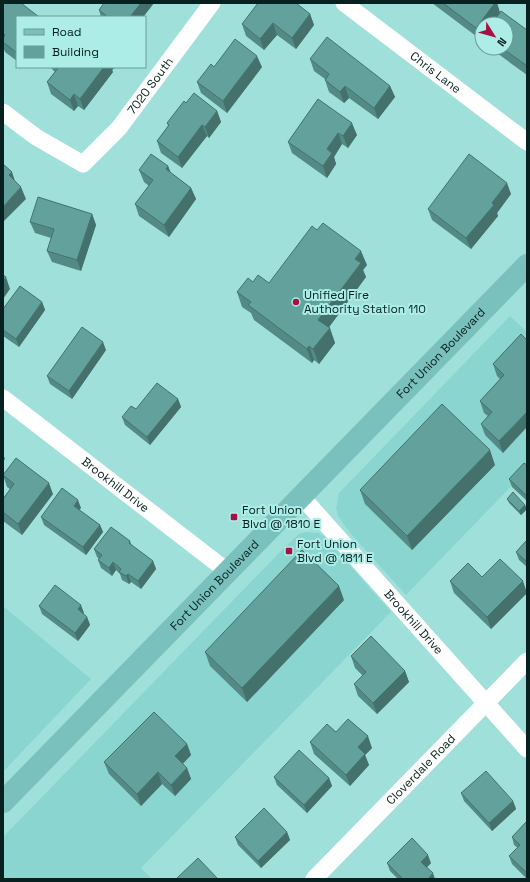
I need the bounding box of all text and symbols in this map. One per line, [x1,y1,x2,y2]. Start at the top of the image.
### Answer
legend [16,16,146,68]
north arrow [474,16,514,56]
text: Road [52,24,81,40]
text: N [494,35,510,49]
text: Building [52,44,99,60]
street label: Chris Lane [407,48,464,97]
street label: 7020 South [124,54,177,118]
place label: Unified Fire Authority Station 110 [304,287,426,317]
marker: Unified Fire Authority Station 110 [291,297,301,307]
street label: Fort Union Boulevard [393,304,489,402]
street label: Brookhill Drive [78,454,153,516]
place label: Fort Union Blvd @ 1810 E [242,502,321,532]
marker: Fort Union Blvd @ 1810 E [229,512,239,522]
street label: Fort Union Boulevard [167,536,263,634]
place label: Fort Union Blvd @ 1811 E [297,536,373,566]
marker: Fort Union Blvd @ 1811 E [284,546,294,556]
street label: Brookhill Drive [380,586,447,658]
street label: Cloverdale Road [383,731,459,808]

